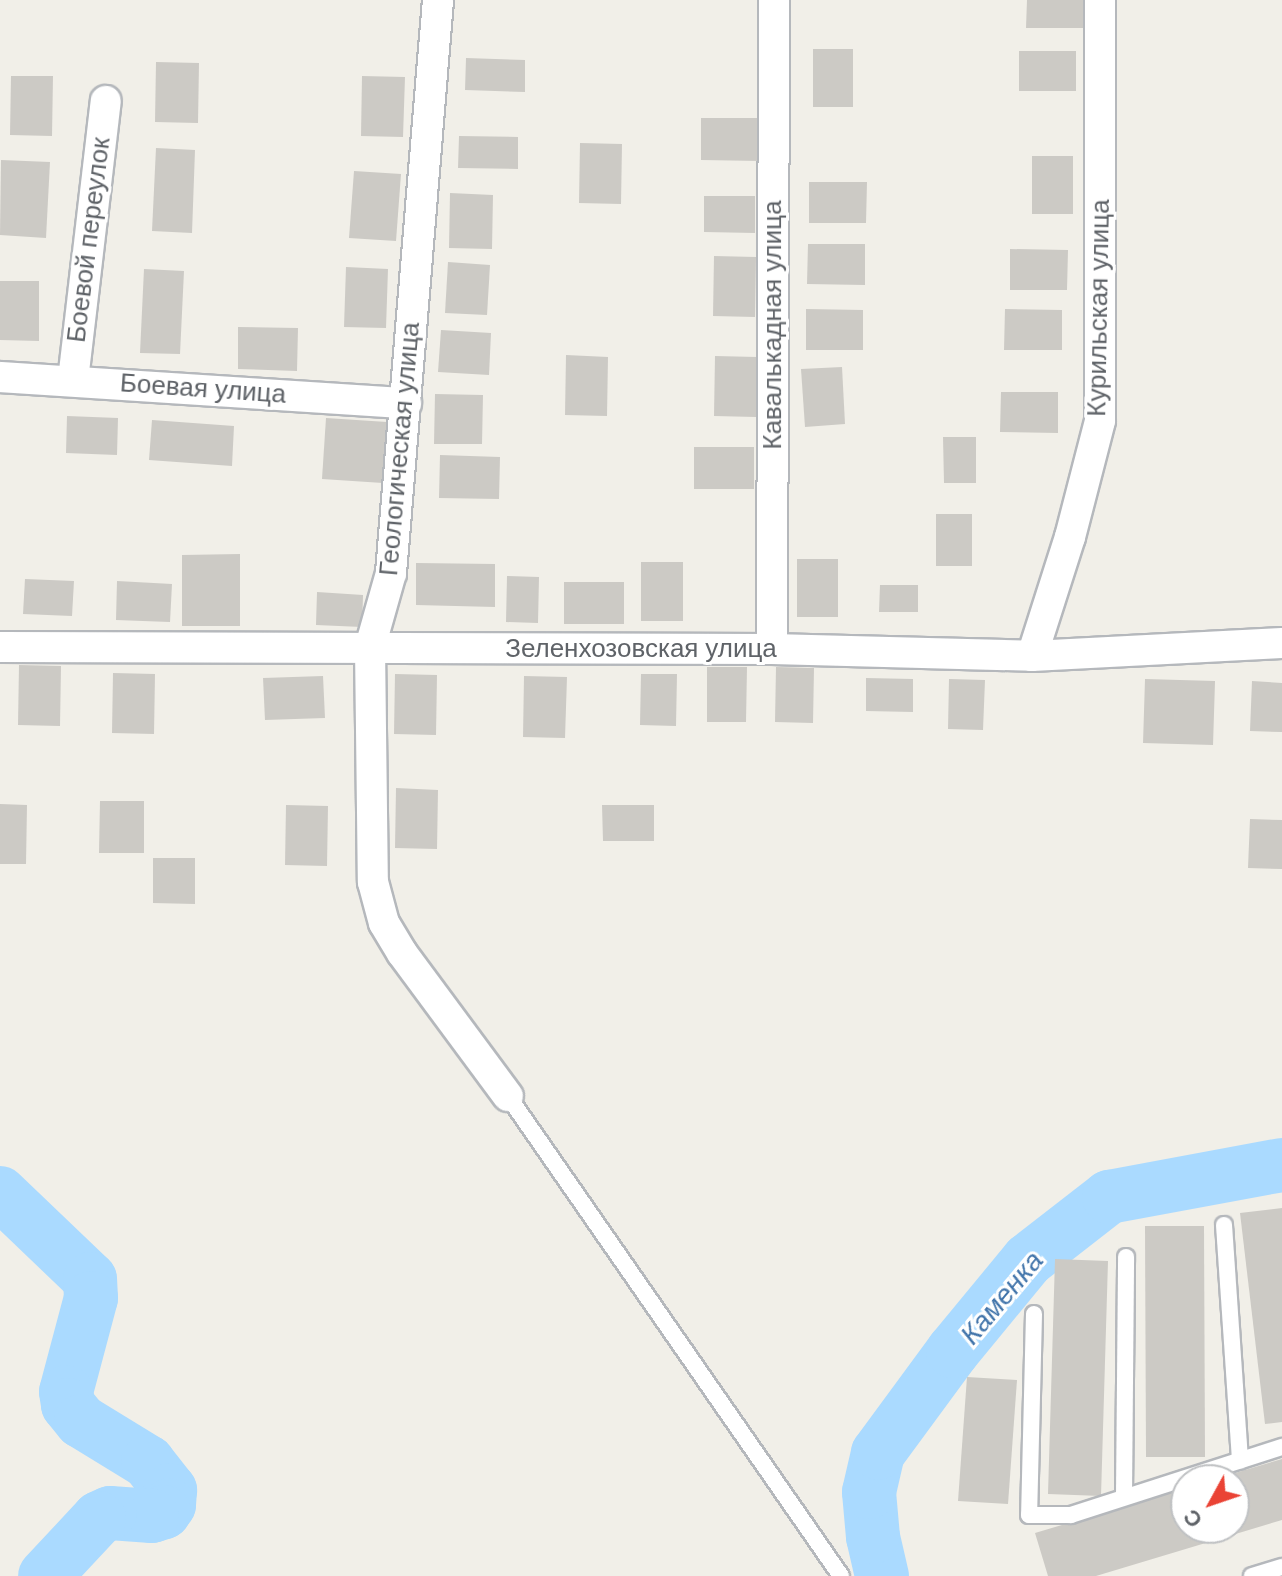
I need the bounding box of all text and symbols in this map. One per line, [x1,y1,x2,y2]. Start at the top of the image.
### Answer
street label: Боевой переулок [61,136,117,344]
street label: Курильская улица [1082,199,1116,417]
street label: Кавалькадная улица [757,200,789,450]
street label: Геологическая улица [373,321,427,577]
street label: Боевая улица [119,368,287,410]
street label: Зеленхозовская улица [505,633,777,665]
water label: Каменка [953,1245,1051,1351]
north arrow [1170,1464,1250,1544]
text: С [1177,1503,1209,1534]

